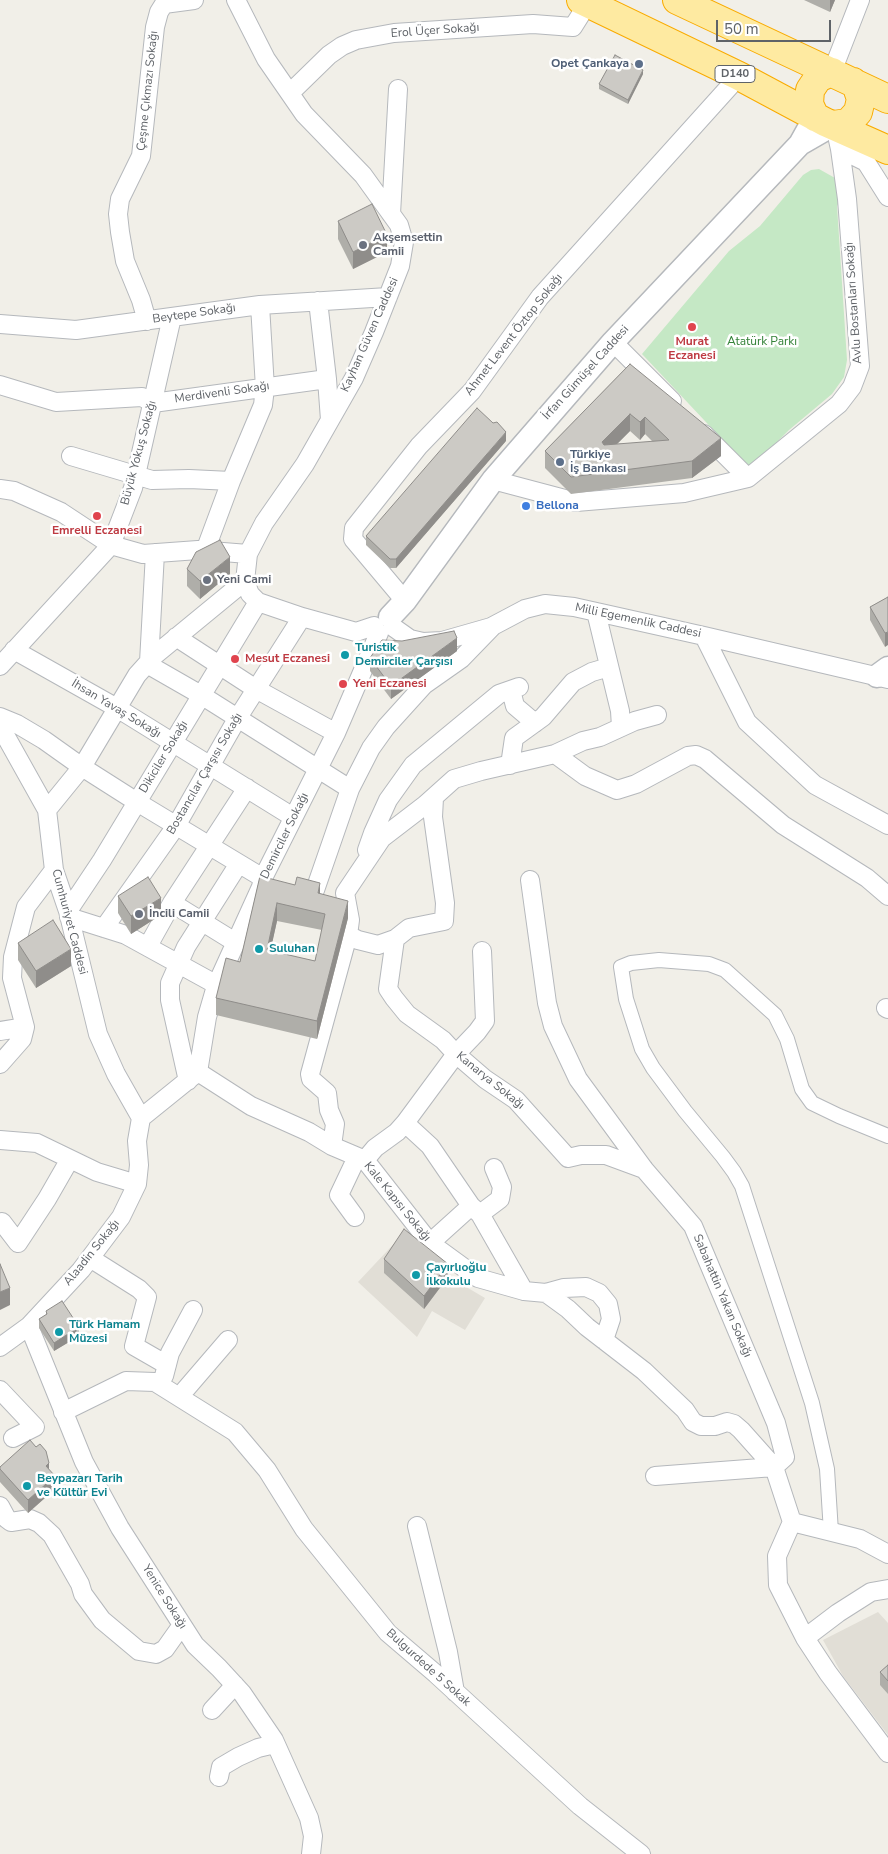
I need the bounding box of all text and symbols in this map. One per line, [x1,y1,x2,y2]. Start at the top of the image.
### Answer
scale bar [718,10,833,42]
text: 50 m [724,19,759,39]
street label: Erol Üçer Sokağı [390,21,480,41]
street label: Çeşme Çıkmazı Sokağı [135,30,161,152]
place label: Opet Çankaya [551,57,629,71]
marker: Opet Çankaya [633,58,645,70]
road number: D140 [715,66,755,82]
place label: Akşemsettin Camii [373,231,442,259]
marker: Akşemsettin Camii [357,239,369,251]
street label: Avlu Bostanları Sokağı [843,242,865,364]
street label: Ahmet Levent Öztop Sokağı [462,271,566,399]
street label: Kayhan Güven Caddesi [338,275,402,395]
street label: Beytepe Sokağı [151,301,237,327]
marker: Murat Eczanesi [686,321,698,333]
street label: İrfan Gümüşel Caddesi [540,323,632,423]
place label: Murat Eczanesi [668,335,716,363]
park label: Atatürk Parkı [727,335,797,349]
street label: Merdivenli Sokağı [174,379,270,407]
street label: Büyük Yokuş Sokağı [118,399,160,507]
place label: Türkiye İş Bankası [570,448,626,476]
marker: Türkiye İş Bankası [554,456,566,468]
place label: Bellona [536,499,579,513]
marker: Bellona [520,500,532,512]
marker: Emrelli Eczanesi [91,510,103,522]
place label: Emrelli Eczanesi [52,524,142,538]
place label: Yeni Cami [217,573,271,587]
marker: Yeni Cami [201,574,213,586]
street label: Milli Egemenlik Caddesi [574,601,702,641]
place label: Turistik Demirciler Çarşısı [355,641,453,669]
marker: Turistik Demirciler Çarşısı [339,649,351,661]
place label: Mesut Eczanesi [245,652,330,666]
marker: Mesut Eczanesi [229,653,241,665]
street label: İhsan Yavaş Sokağı [69,677,163,741]
place label: Yeni Eczanesi [353,677,427,691]
marker: Yeni Eczanesi [337,678,349,690]
street label: Bostancılar Çarşısı Sokağı [164,710,246,838]
street label: Dikiciler Sokağı [137,718,191,796]
street label: Demirciler Sokağı [258,790,312,882]
street label: Cumhuriyet Caddesi [48,868,90,976]
place label: İncili Camii [149,907,209,921]
marker: İncili Camii [133,908,145,920]
place label: Suluhan [269,942,315,956]
marker: Suluhan [253,943,265,955]
street label: Kanarya Sokağı [453,1049,527,1113]
street label: Kale Kapısı Sokağı [360,1159,434,1245]
street label: Alaadin Sokağı [61,1217,123,1289]
street label: Sabahattin Yakan Sokağı [690,1232,754,1360]
place label: Çayırlıoğlu İlkokulu [426,1261,486,1289]
marker: Çayırlıoğlu İlkokulu [410,1269,422,1281]
place label: Türk Hamam Müzesi [69,1318,140,1346]
marker: Türk Hamam Müzesi [53,1326,65,1338]
place label: Beypazarı Tarih ve Kültür Evi [37,1472,123,1500]
marker: Beypazarı Tarih ve Kültür Evi [21,1480,33,1492]
street label: Yenice Sokağı [138,1562,190,1632]
street label: Bulgurdede 5 Sokak [383,1626,473,1710]

